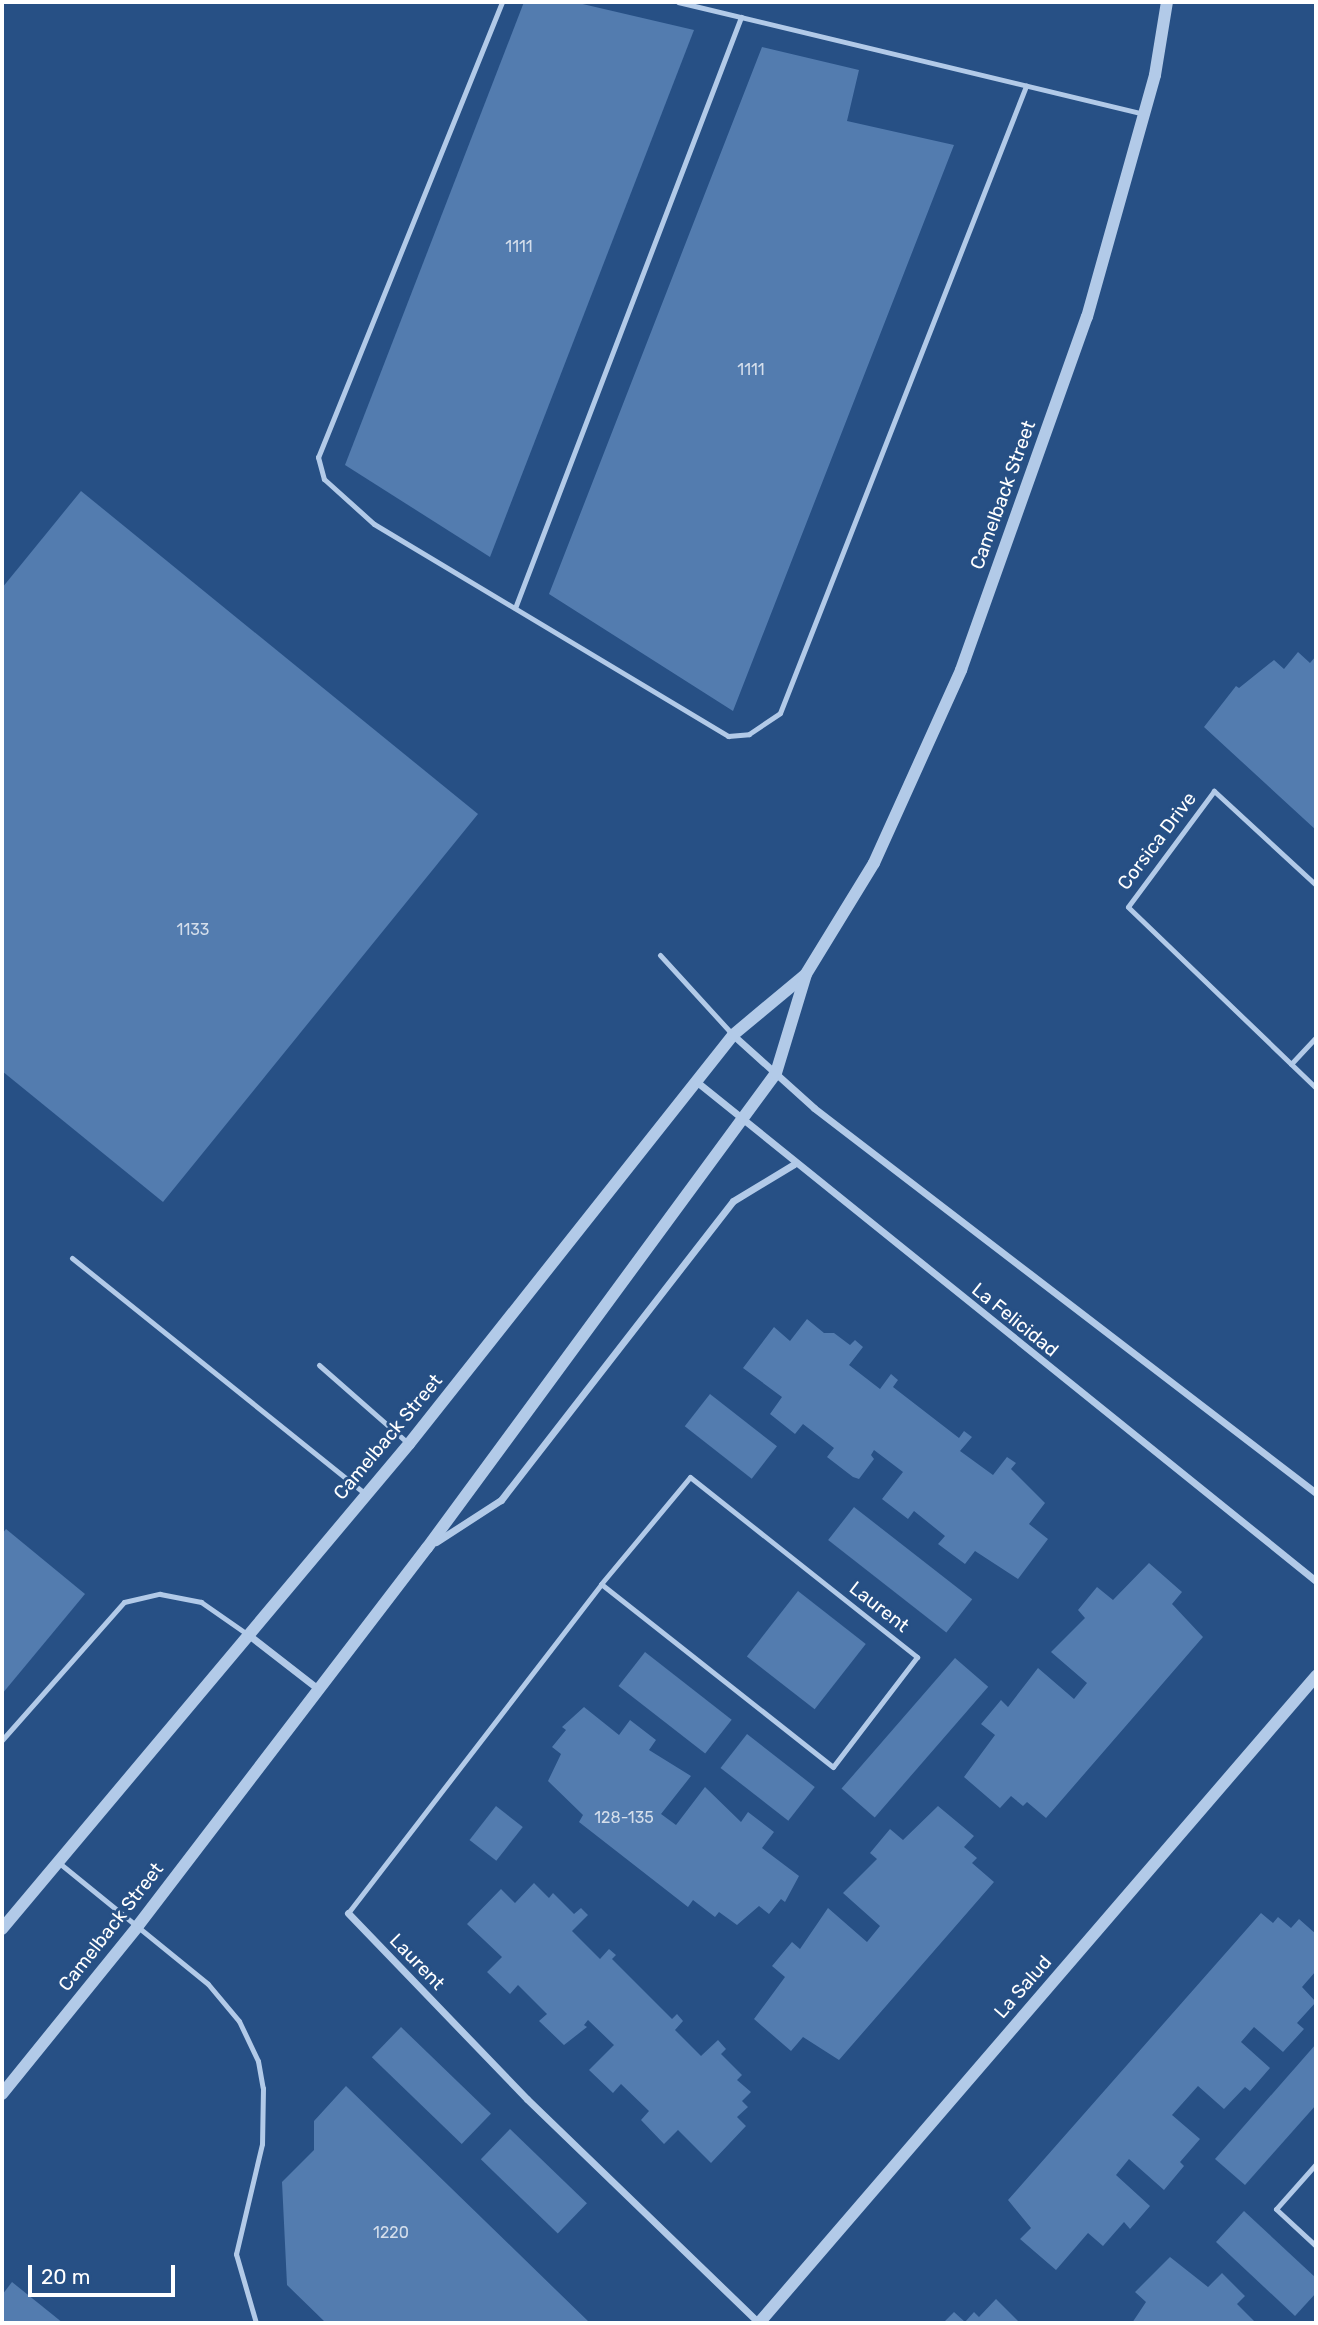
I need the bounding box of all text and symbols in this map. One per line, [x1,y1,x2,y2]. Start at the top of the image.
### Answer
house number: 1111 [505,237,533,257]
house number: 1111 [737,360,765,380]
street label: Camelback Street [965,417,1041,573]
street label: Corsica Drive [1113,788,1201,894]
house number: 1133 [177,920,209,940]
street label: La Felicidad [967,1278,1063,1362]
street label: Camelback Street [329,1370,447,1504]
street label: Laurent [845,1577,913,1637]
house number: 128-135 [594,1808,654,1828]
street label: Camelback Street [54,1858,168,1996]
street label: Laurent [385,1929,449,1995]
street label: La Salud [990,1951,1056,2023]
house number: 1220 [373,2223,409,2243]
scale bar [32,2252,178,2296]
text: 20 m [41,2264,90,2289]

